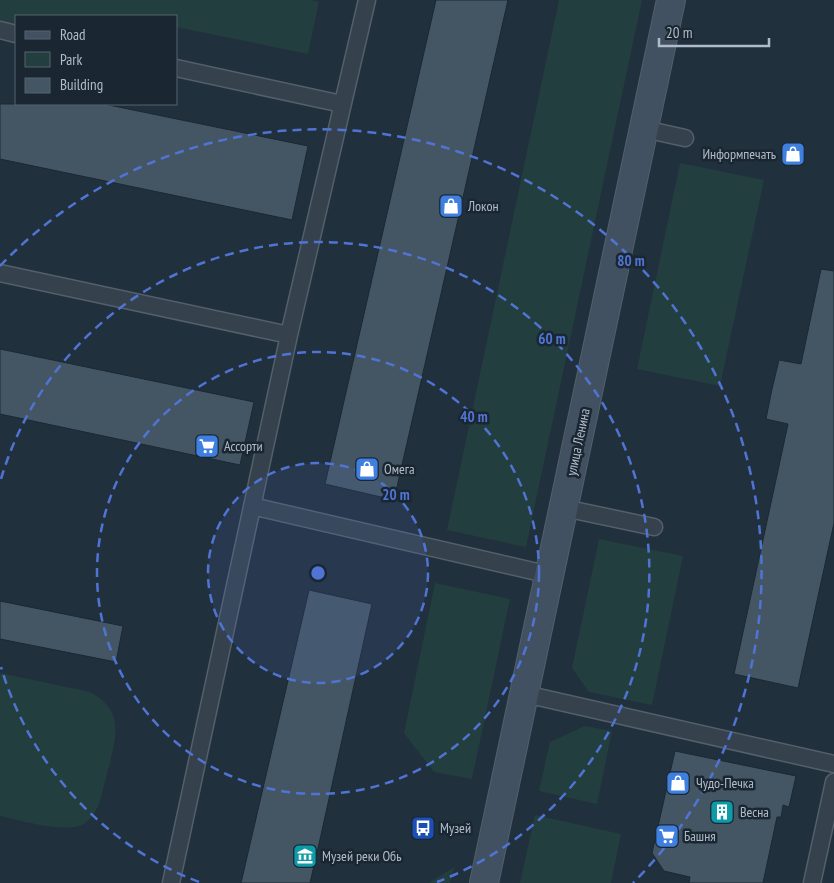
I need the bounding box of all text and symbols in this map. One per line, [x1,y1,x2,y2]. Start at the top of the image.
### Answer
legend [15,15,178,105]
scale bar [659,15,769,47]
text: 20 m [666,23,692,42]
text: Road [60,25,86,44]
text: Park [60,50,82,69]
text: Building [60,75,103,94]
shop icon: Информпечать [780,141,806,167]
place label: Информпечать [702,145,776,163]
shop icon: Локон [438,193,464,219]
place label: Локон [467,197,499,215]
text: 80 m [617,251,645,270]
text: 60 m [538,329,566,348]
text: 40 m [460,407,488,426]
street label: улица Ленина [562,407,594,477]
supermarket icon: Ассорти [194,433,220,459]
place label: Ассорти [224,437,263,455]
shop icon: Омега [354,456,380,482]
place label: Омега [384,460,415,478]
text: 20 m [382,485,410,504]
centre of rings [309,564,327,582]
shop icon: Чудо-Печка [665,770,691,796]
place label: Чудо-Печка [696,774,754,792]
building icon: Весна [709,799,735,825]
place label: Весна [740,803,769,821]
bus stop icon: Музей [410,815,436,841]
place label: Музей [440,819,471,837]
supermarket icon: Башня [654,823,680,849]
place label: Башня [684,827,716,845]
museum icon: Музей реки Обь [292,843,318,869]
place label: Музей реки Обь [322,847,401,865]

